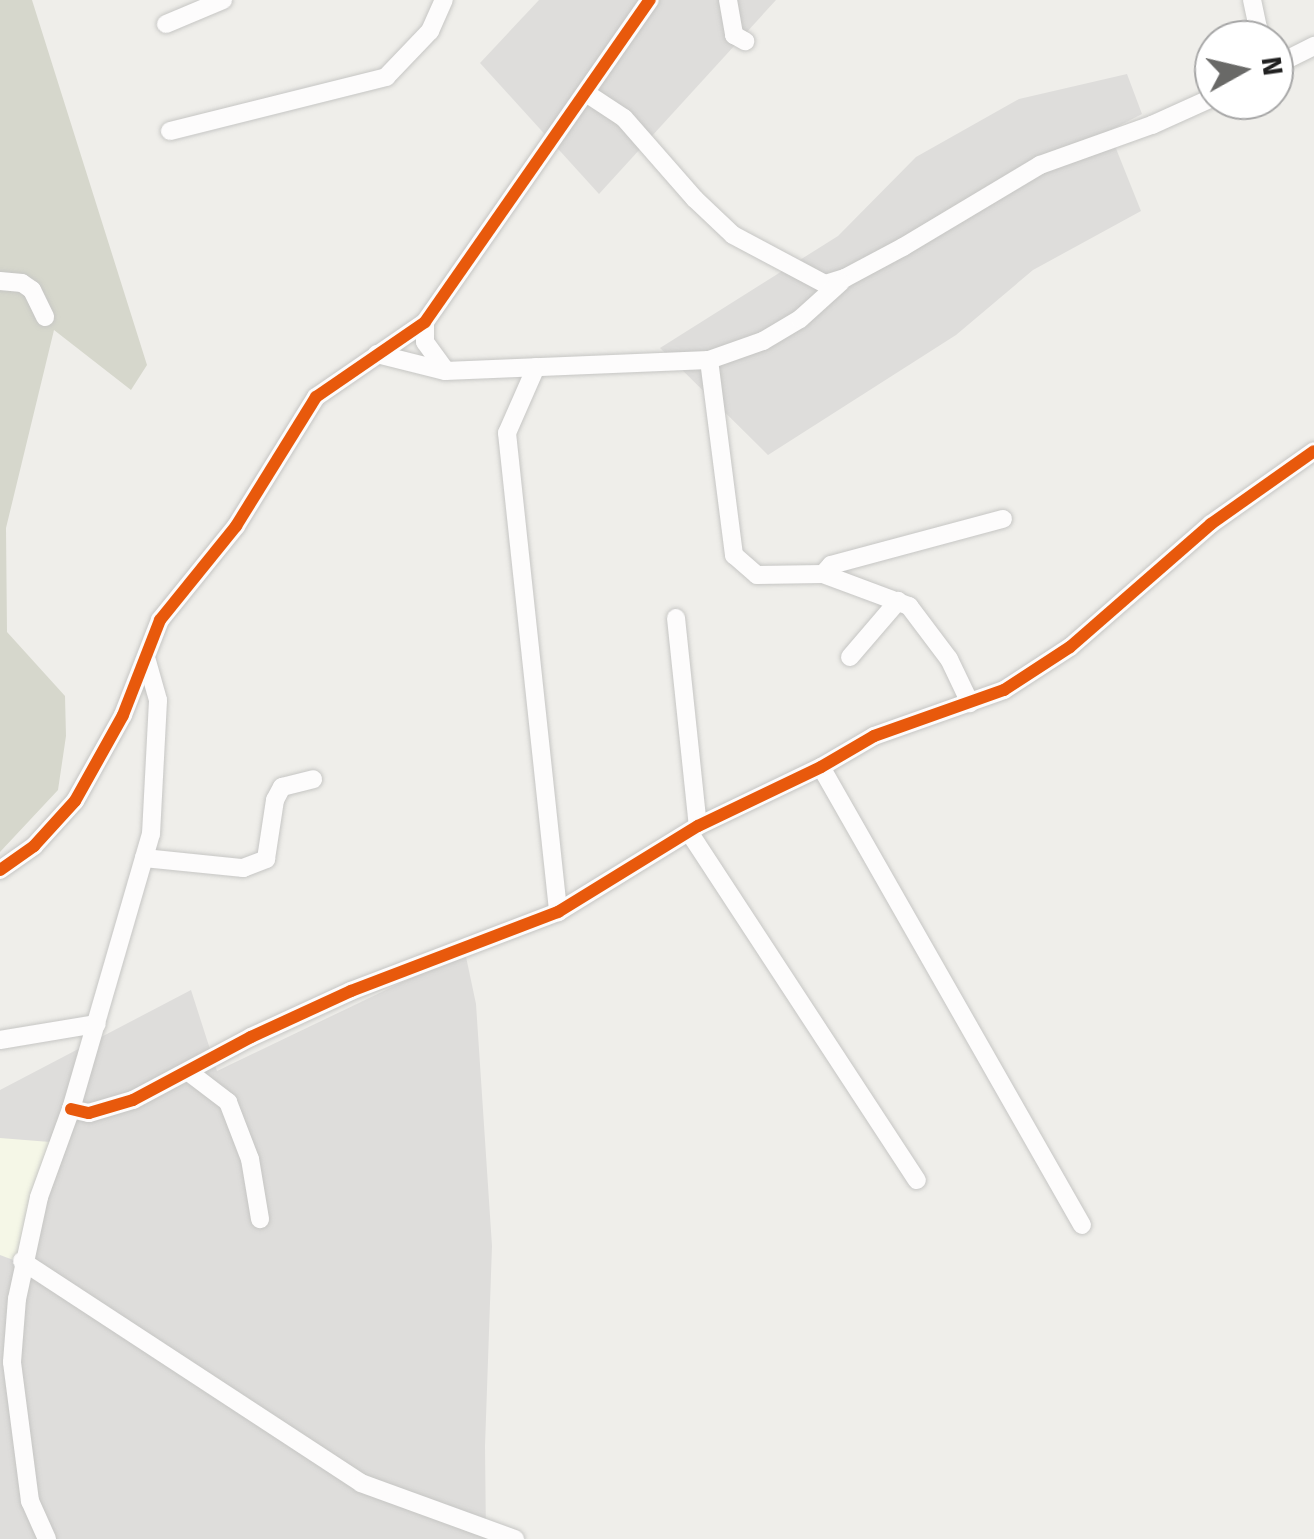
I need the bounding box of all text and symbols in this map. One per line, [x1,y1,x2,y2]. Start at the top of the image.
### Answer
north arrow [1194,20,1294,120]
text: N [1255,55,1290,78]

